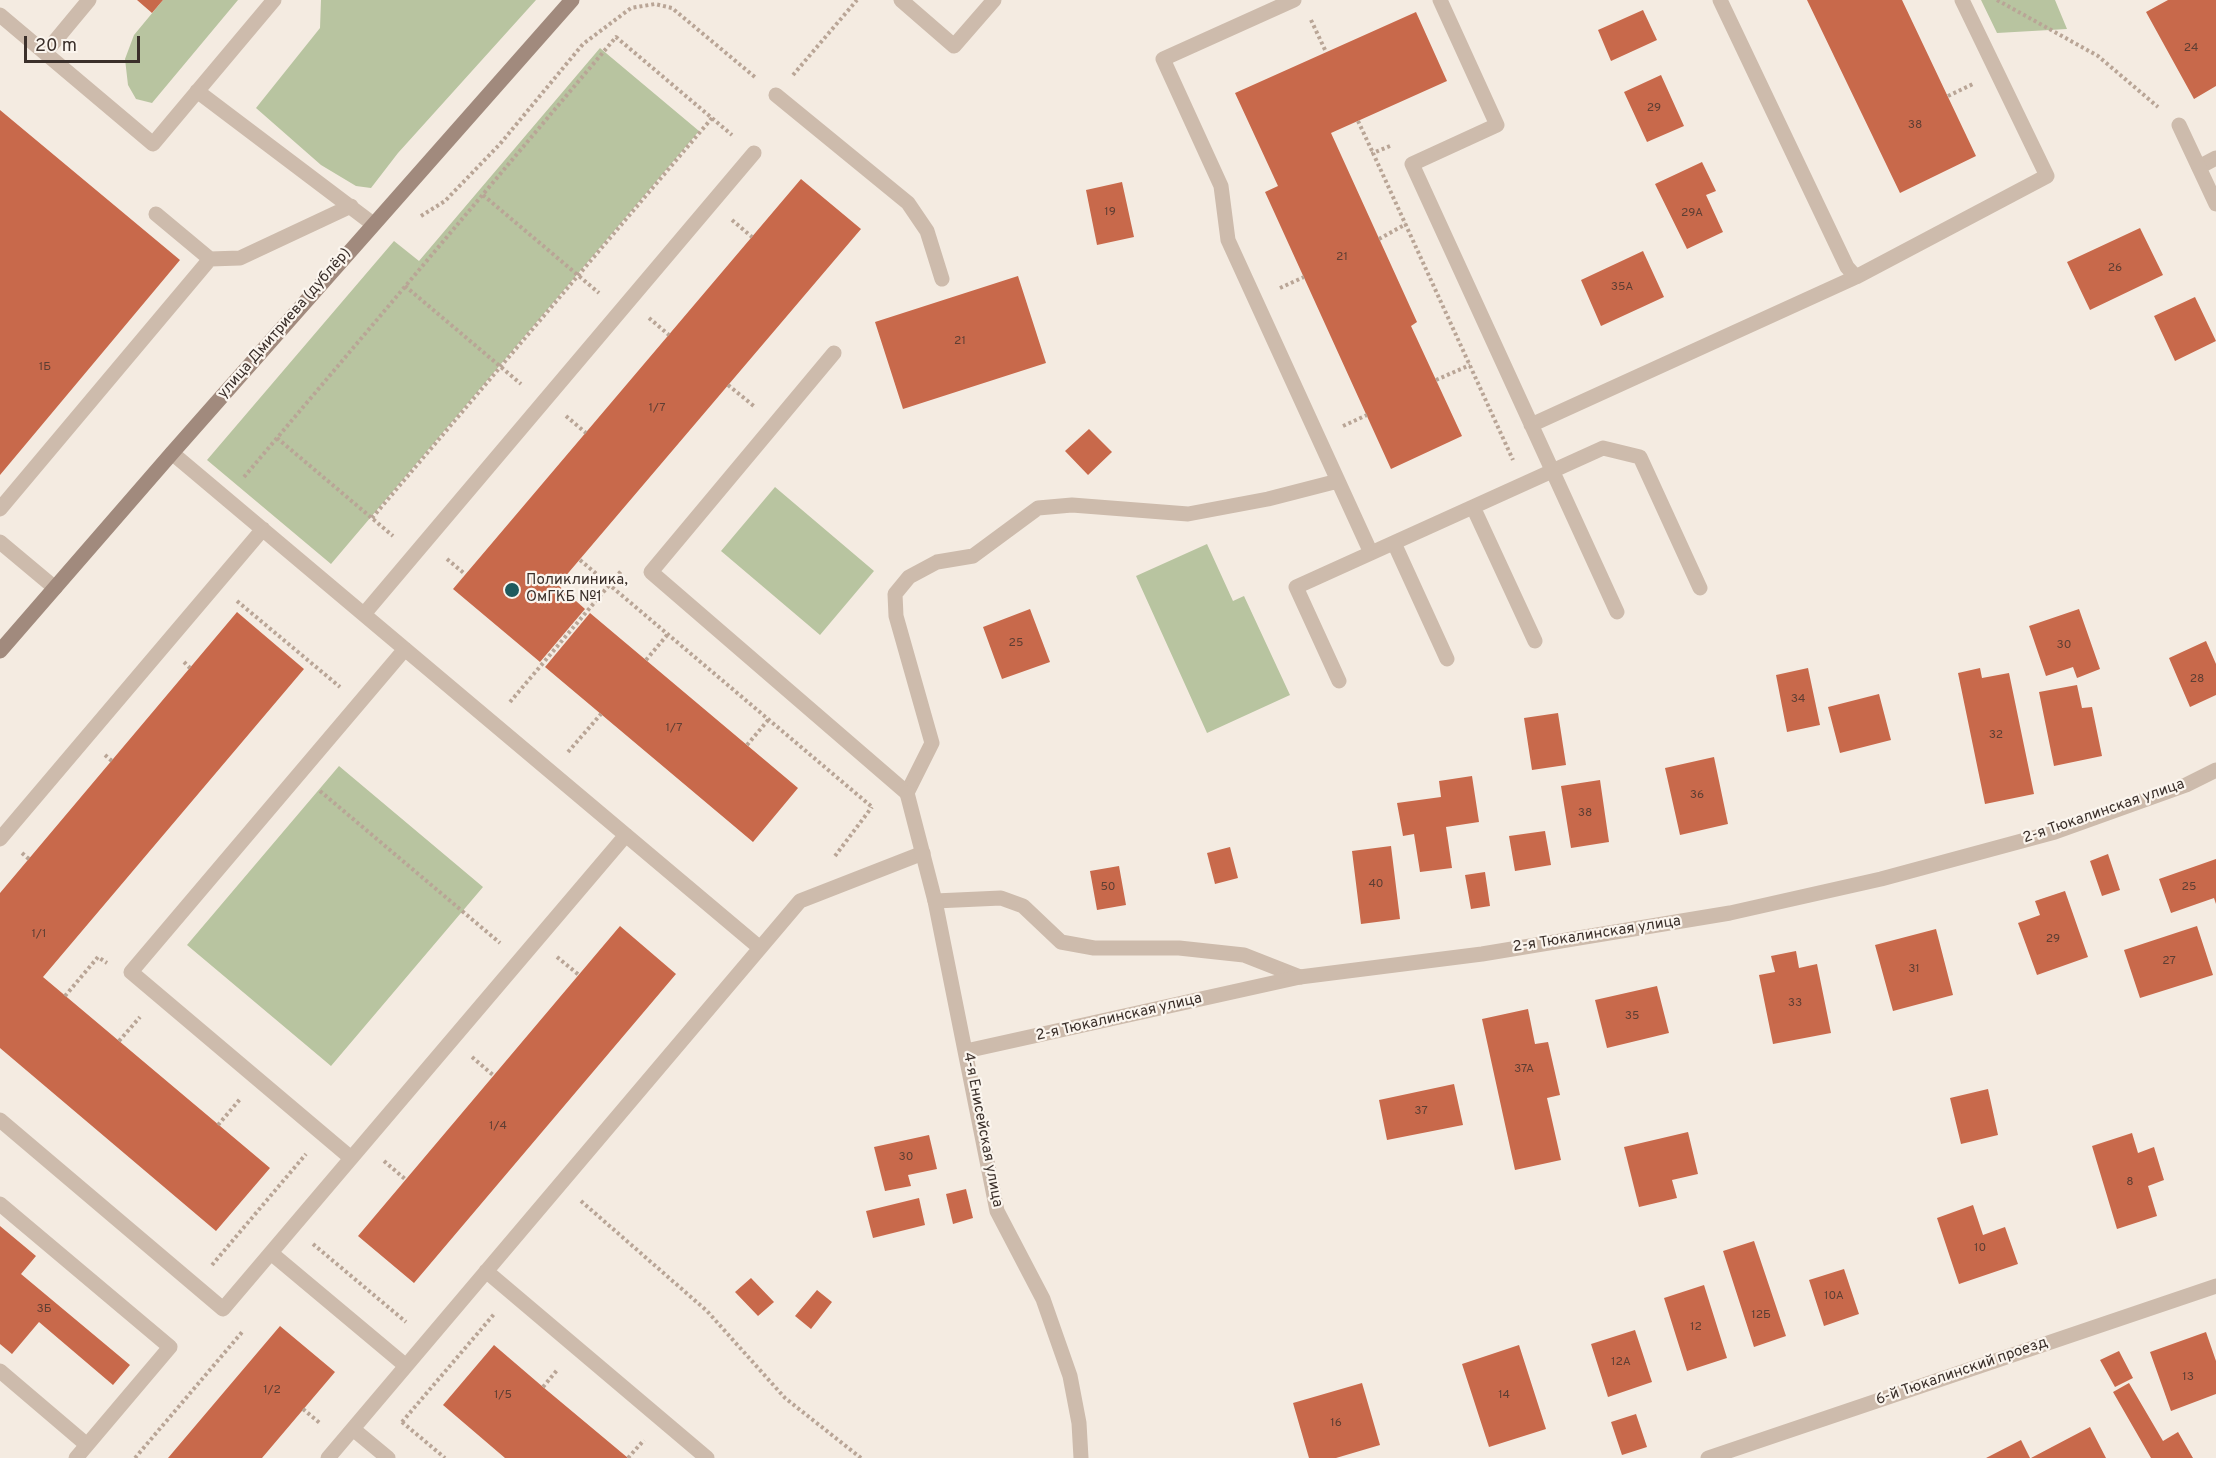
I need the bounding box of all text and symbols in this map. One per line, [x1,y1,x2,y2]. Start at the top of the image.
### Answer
scale bar [27,24,142,62]
text: 20 m [35,35,77,58]
house number: 24 [2184,42,2198,56]
house number: 29 [1647,102,1661,116]
house number: 38 [1908,119,1922,133]
house number: 19 [1104,206,1116,220]
house number: 29А [1681,207,1703,221]
street label: улица Дмитриева (дублёр) [215,245,355,403]
house number: 21 [1336,251,1348,265]
house number: 26 [2108,262,2122,276]
house number: 35А [1611,281,1633,295]
house number: 21 [954,335,966,349]
house number: 1Б [39,361,51,375]
house number: 1/7 [649,402,665,416]
place label: Поликлиника, ОмГКБ №1 [526,572,628,607]
marker: Поликлиника, ОмГКБ №1 [503,581,521,599]
house number: 25 [1009,637,1023,651]
house number: 30 [2057,639,2071,653]
house number: 28 [2190,673,2204,687]
house number: 34 [1791,693,1805,707]
house number: 1/7 [666,722,682,736]
house number: 32 [1989,729,2003,743]
street label: 2-я Тюкалинская улица [2021,776,2187,848]
house number: 36 [1690,789,1704,803]
house number: 38 [1578,807,1592,821]
house number: 40 [1368,878,1384,892]
house number: 50 [1100,881,1116,895]
house number: 25 [2182,881,2196,895]
street label: 2-я Тюкалинская улица [1512,913,1682,957]
house number: 1/1 [32,928,46,942]
house number: 29 [2046,933,2060,947]
house number: 27 [2162,955,2176,969]
house number: 31 [1908,963,1920,977]
street label: 2-я Тюкалинская улица [1034,990,1204,1046]
house number: 33 [1788,997,1802,1011]
house number: 35 [1625,1010,1639,1024]
street label: 4-я Енисейская улица [958,1051,1006,1209]
house number: 37А [1514,1063,1534,1077]
house number: 37 [1414,1105,1428,1119]
house number: 1/4 [489,1120,507,1134]
house number: 30 [899,1151,913,1165]
house number: 8 [2126,1176,2134,1190]
house number: 10 [1974,1242,1986,1256]
house number: 10А [1824,1290,1844,1304]
house number: 3Б [36,1303,52,1317]
house number: 12Б [1751,1309,1771,1323]
house number: 12 [1690,1321,1702,1335]
street label: 6-й Тюкалинский проезд [1874,1334,2050,1410]
house number: 12А [1611,1356,1631,1370]
house number: 13 [2182,1371,2194,1385]
house number: 1/2 [263,1384,281,1398]
house number: 1/5 [494,1389,512,1403]
house number: 14 [1498,1389,1510,1403]
house number: 16 [1330,1417,1342,1431]

